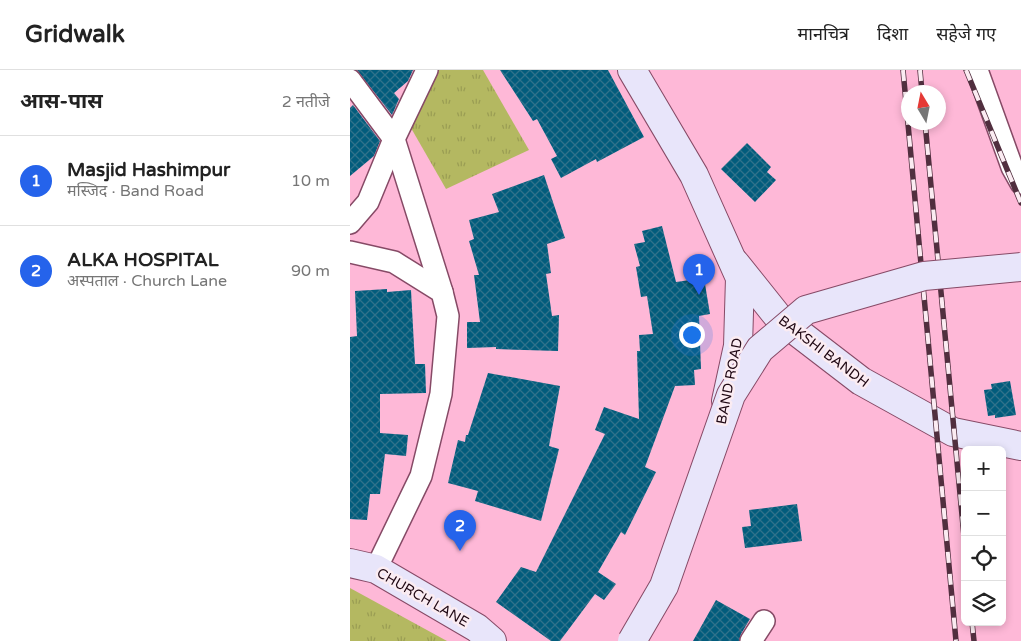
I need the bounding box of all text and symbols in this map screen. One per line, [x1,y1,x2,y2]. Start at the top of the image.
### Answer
text: Gridwalk [25,20,125,49]
text: मानचित्र [798,23,849,45]
text: दिशा [877,23,908,45]
text: सहेजे गए [936,23,996,45]
north arrow [901,85,946,130]
text: आस-पास [20,89,103,114]
text: 2 नतीजे [282,92,330,112]
text: Masjid Hashimpur [67,159,230,181]
text: 1 [31,171,41,191]
text: 10 m [291,171,330,191]
text: मस्जिद · Band Road [67,181,204,201]
text: ALKA HOSPITAL [67,249,219,271]
pin: 1 [683,254,715,295]
text: 2 [31,261,41,281]
text: 90 m [291,261,330,281]
text: अस्पताल · Church Lane [67,271,227,291]
street label: BAKSHI BANDH [775,312,872,391]
your location [679,322,705,348]
street label: BAND ROAD [713,336,746,426]
map controls [961,446,1006,626]
button: + [961,446,1006,491]
button: − [961,491,1006,536]
pin: 2 [444,510,476,551]
button: locate [961,536,1006,581]
street label: CHURCH LANE [374,564,472,631]
button: layers [961,581,1006,626]

